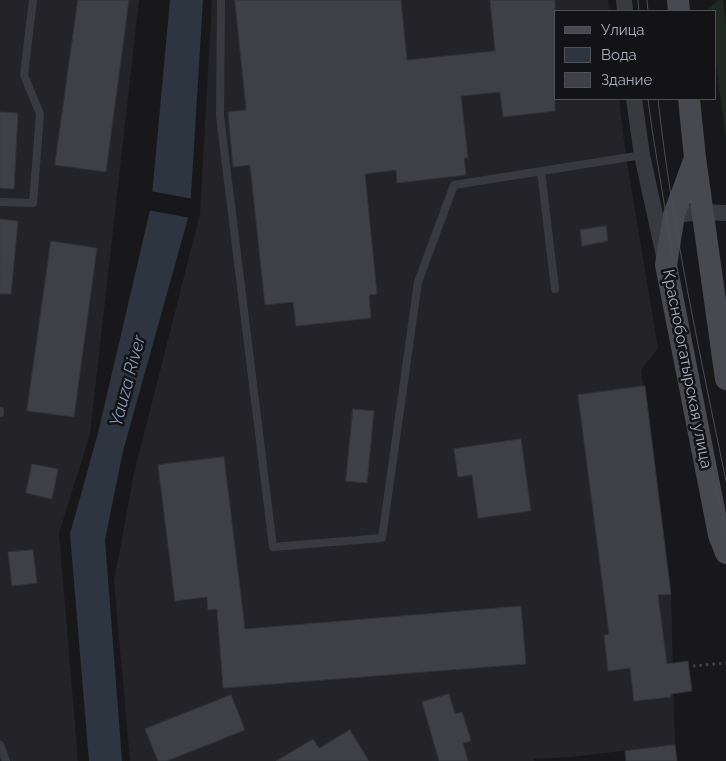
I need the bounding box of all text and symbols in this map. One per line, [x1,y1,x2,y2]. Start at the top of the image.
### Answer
legend [554,10,716,100]
text: Улица [601,21,645,39]
text: Вода [601,46,637,64]
text: Здание [601,71,652,89]
street label: Краснобогатырская улица [658,268,716,470]
water label: Yauza River [105,333,151,429]

